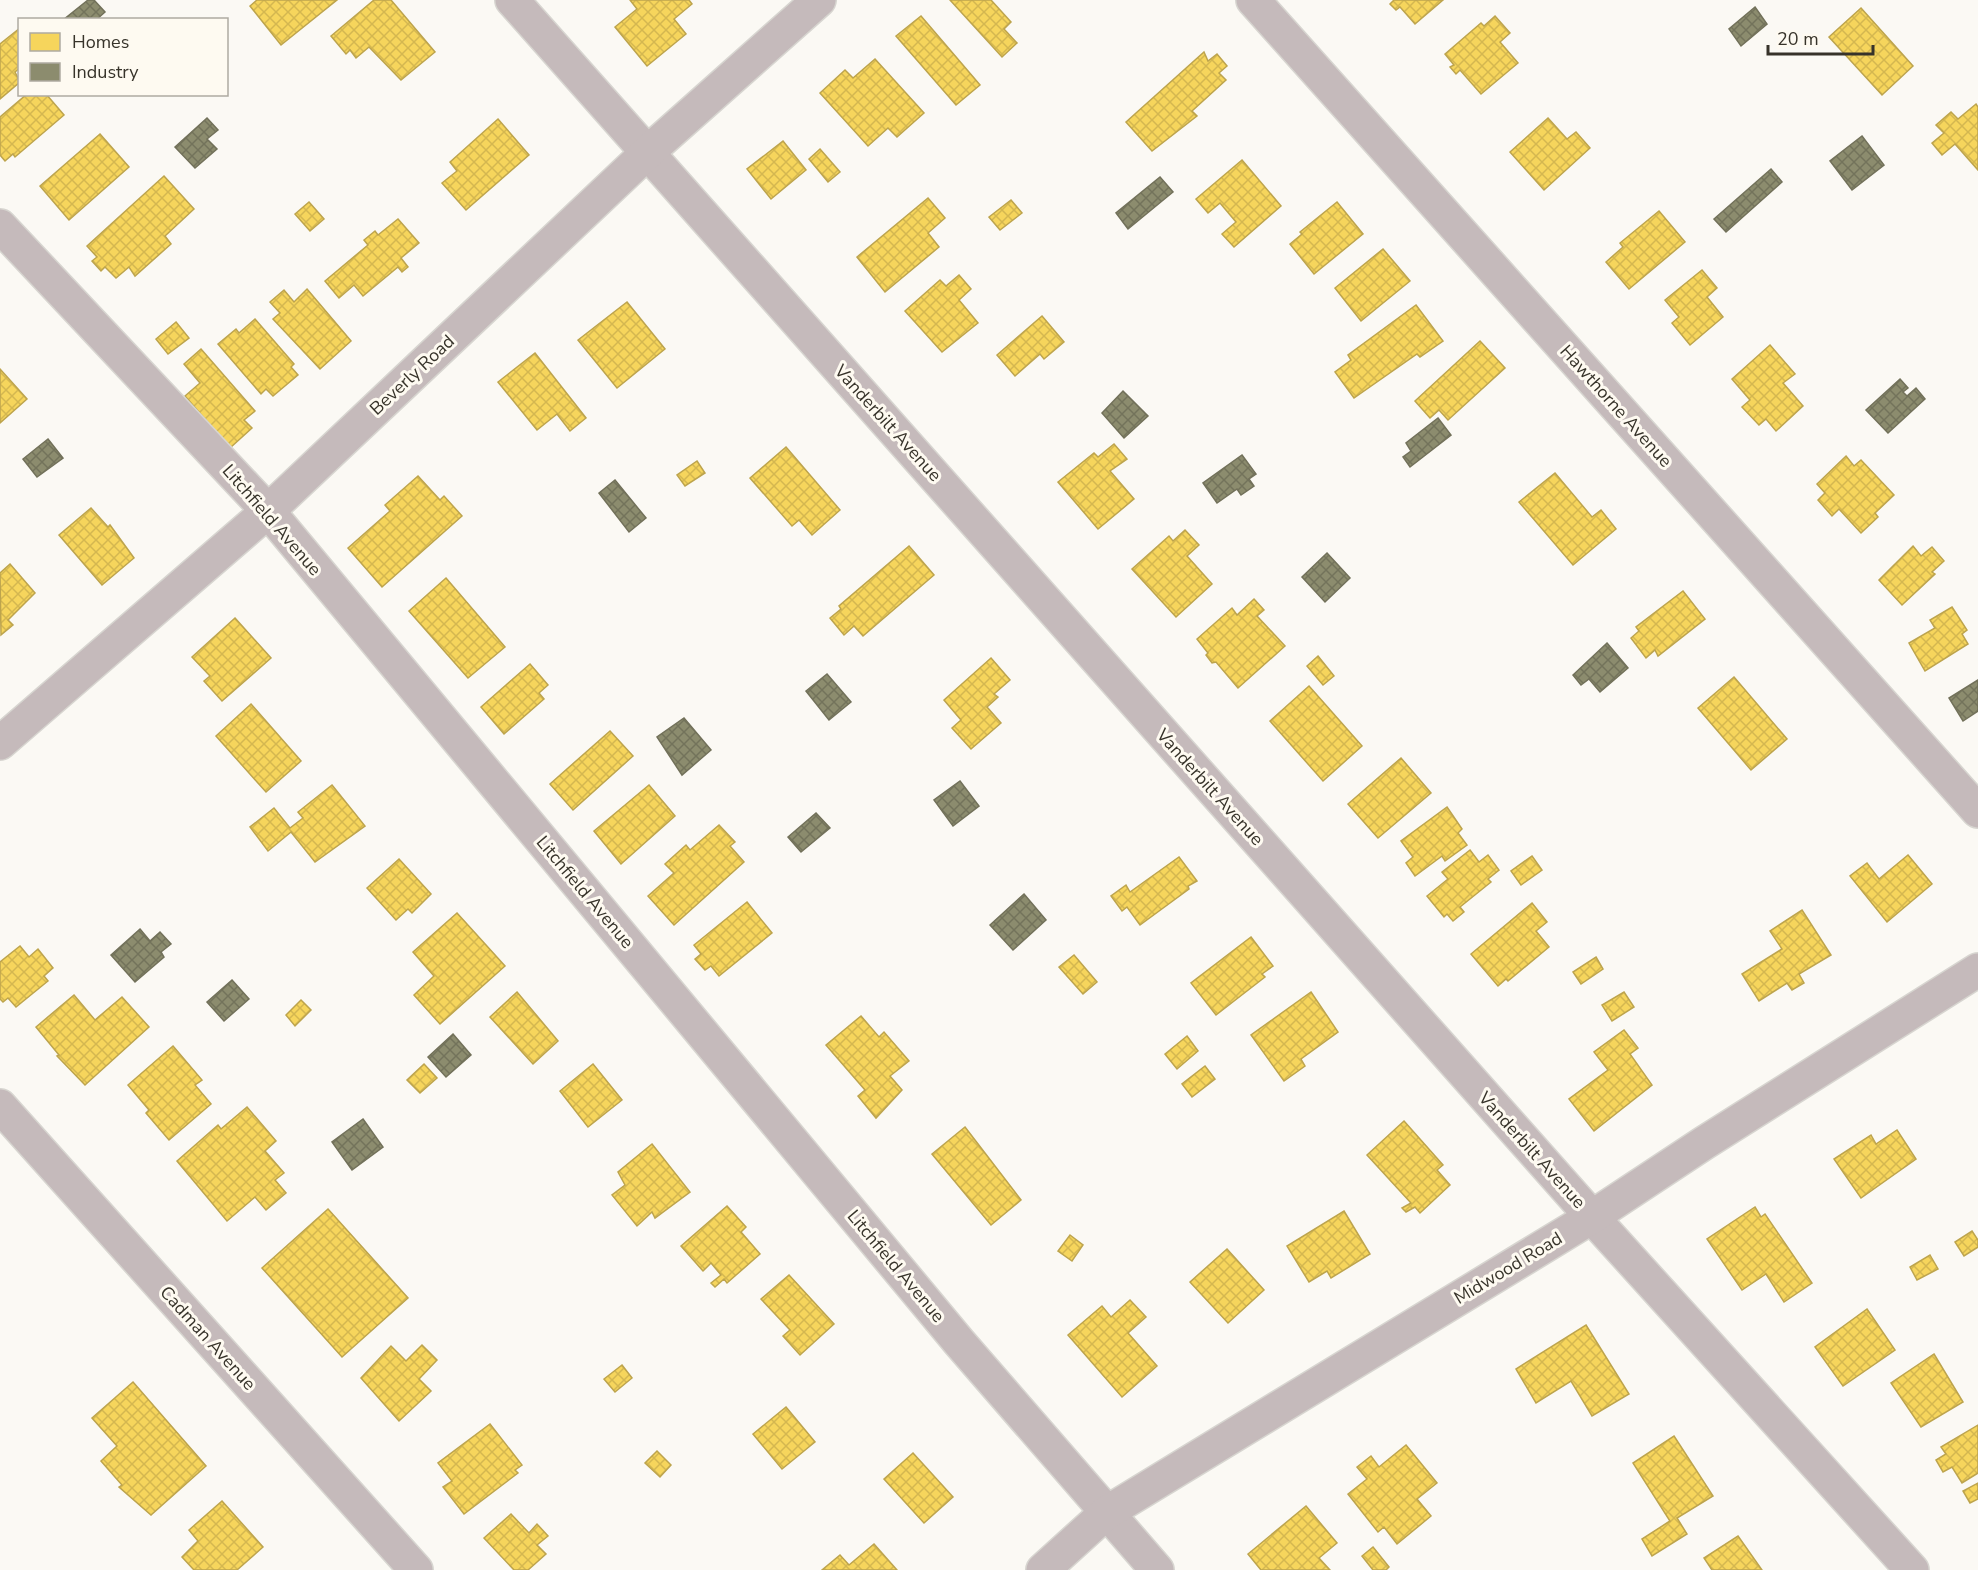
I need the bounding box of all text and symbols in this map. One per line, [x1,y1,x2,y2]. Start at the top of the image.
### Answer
legend [18,18,228,96]
scale bar [1768,18,1873,56]
text: 20 m [1777,27,1819,51]
text: Homes [72,30,129,54]
text: Industry [72,60,139,84]
street label: Beverly Road [364,330,460,420]
street label: Hawthorne Avenue [1555,340,1677,472]
street label: Vanderbilt Avenue [828,359,947,487]
street label: Litchfield Avenue [217,459,327,581]
street label: Vanderbilt Avenue [1150,723,1269,851]
street label: Litchfield Avenue [531,831,639,953]
street label: Vanderbilt Avenue [1472,1086,1591,1214]
street label: Litchfield Avenue [842,1205,950,1327]
street label: Midwood Road [1449,1226,1567,1310]
street label: Cadman Avenue [155,1281,261,1395]

